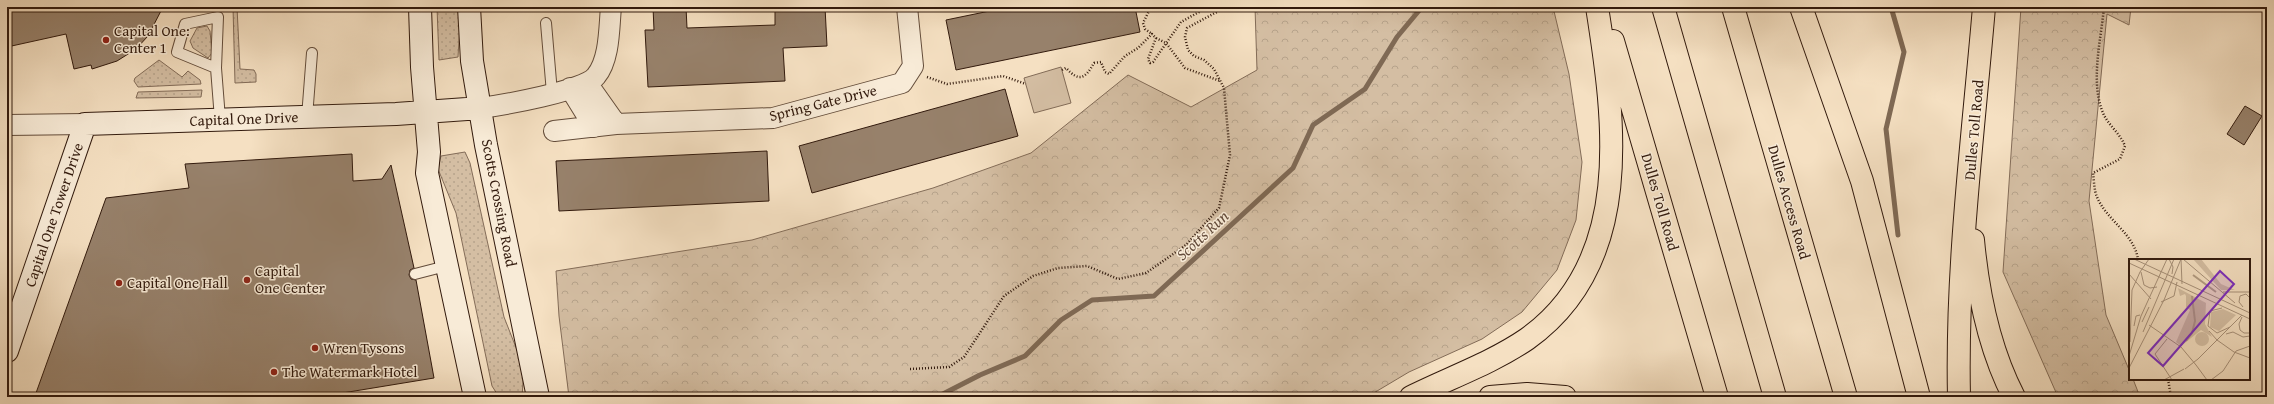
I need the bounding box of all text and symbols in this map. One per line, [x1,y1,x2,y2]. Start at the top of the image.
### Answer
place label: Capital One: Center 1 [114,20,190,58]
marker: Capital One: Center 1 [101,35,111,45]
street label: Spring Gate Drive [767,79,879,126]
street label: Dulles Toll Road [1959,79,1988,181]
street label: Capital One Drive [189,106,299,131]
street label: Scotts Crossing Road [477,137,522,269]
street label: Capital One Tower Drive [19,140,88,290]
street label: Dulles Access Road [1763,142,1816,261]
street label: Dulles Toll Road [1637,151,1684,253]
water label: Scotts Run [1170,204,1234,266]
inset map [2129,259,2250,380]
place label: Capital One Center [255,260,325,298]
place label: Capital One Hall [127,272,228,293]
marker: Capital One Center [242,275,252,285]
marker: Capital One Hall [114,278,124,288]
place label: Wren Tysons [323,337,404,358]
marker: Wren Tysons [310,343,320,353]
place label: The Watermark Hotel [282,361,418,382]
marker: The Watermark Hotel [269,367,279,377]

